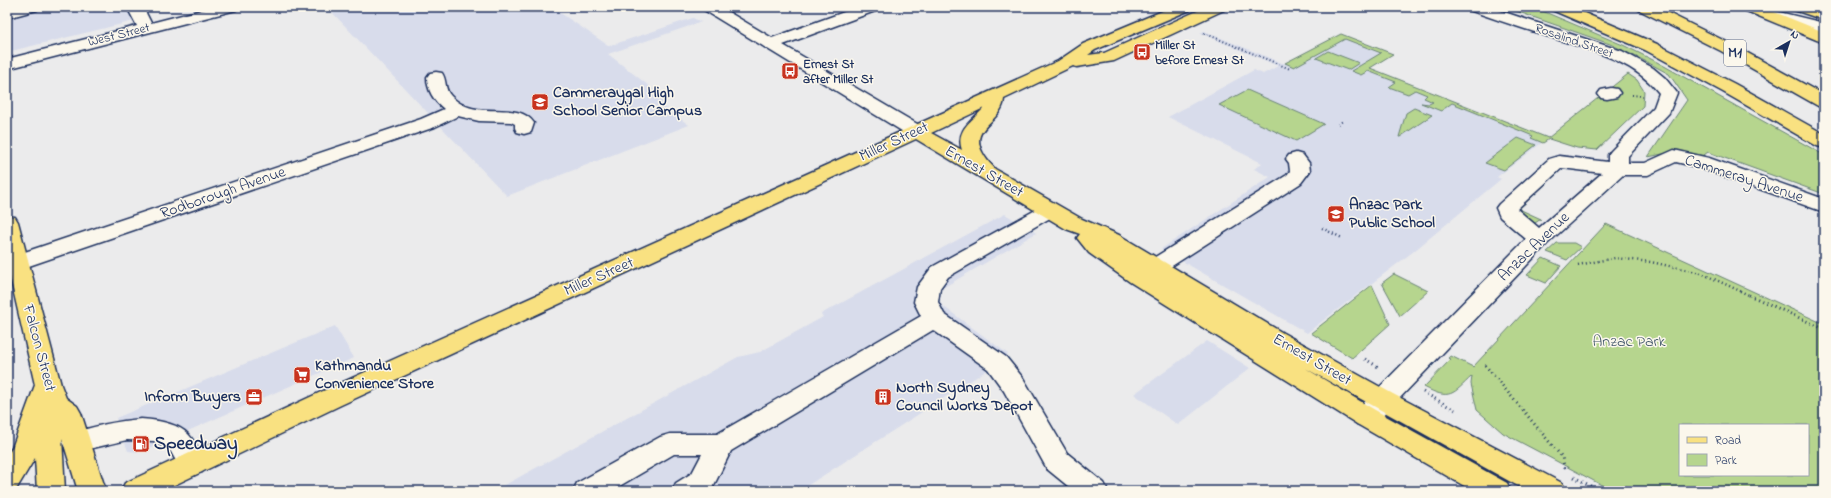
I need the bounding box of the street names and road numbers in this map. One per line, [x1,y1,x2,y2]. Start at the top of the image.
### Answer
street label: West Street [86,18,152,52]
street label: Rosalind Street [1532,19,1616,64]
road number: M1 [1724,40,1746,66]
street label: Miller Street [855,115,933,169]
street label: Ernest Street [940,140,1028,205]
street label: Cammeray Avenue [1681,148,1807,210]
street label: Rodborough Avenue [157,160,290,226]
street label: Anzac Avenue [1493,206,1576,288]
street label: Miller Street [560,251,638,303]
street label: Falcon Street [16,301,62,395]
street label: Ernest Street [1268,328,1356,393]

